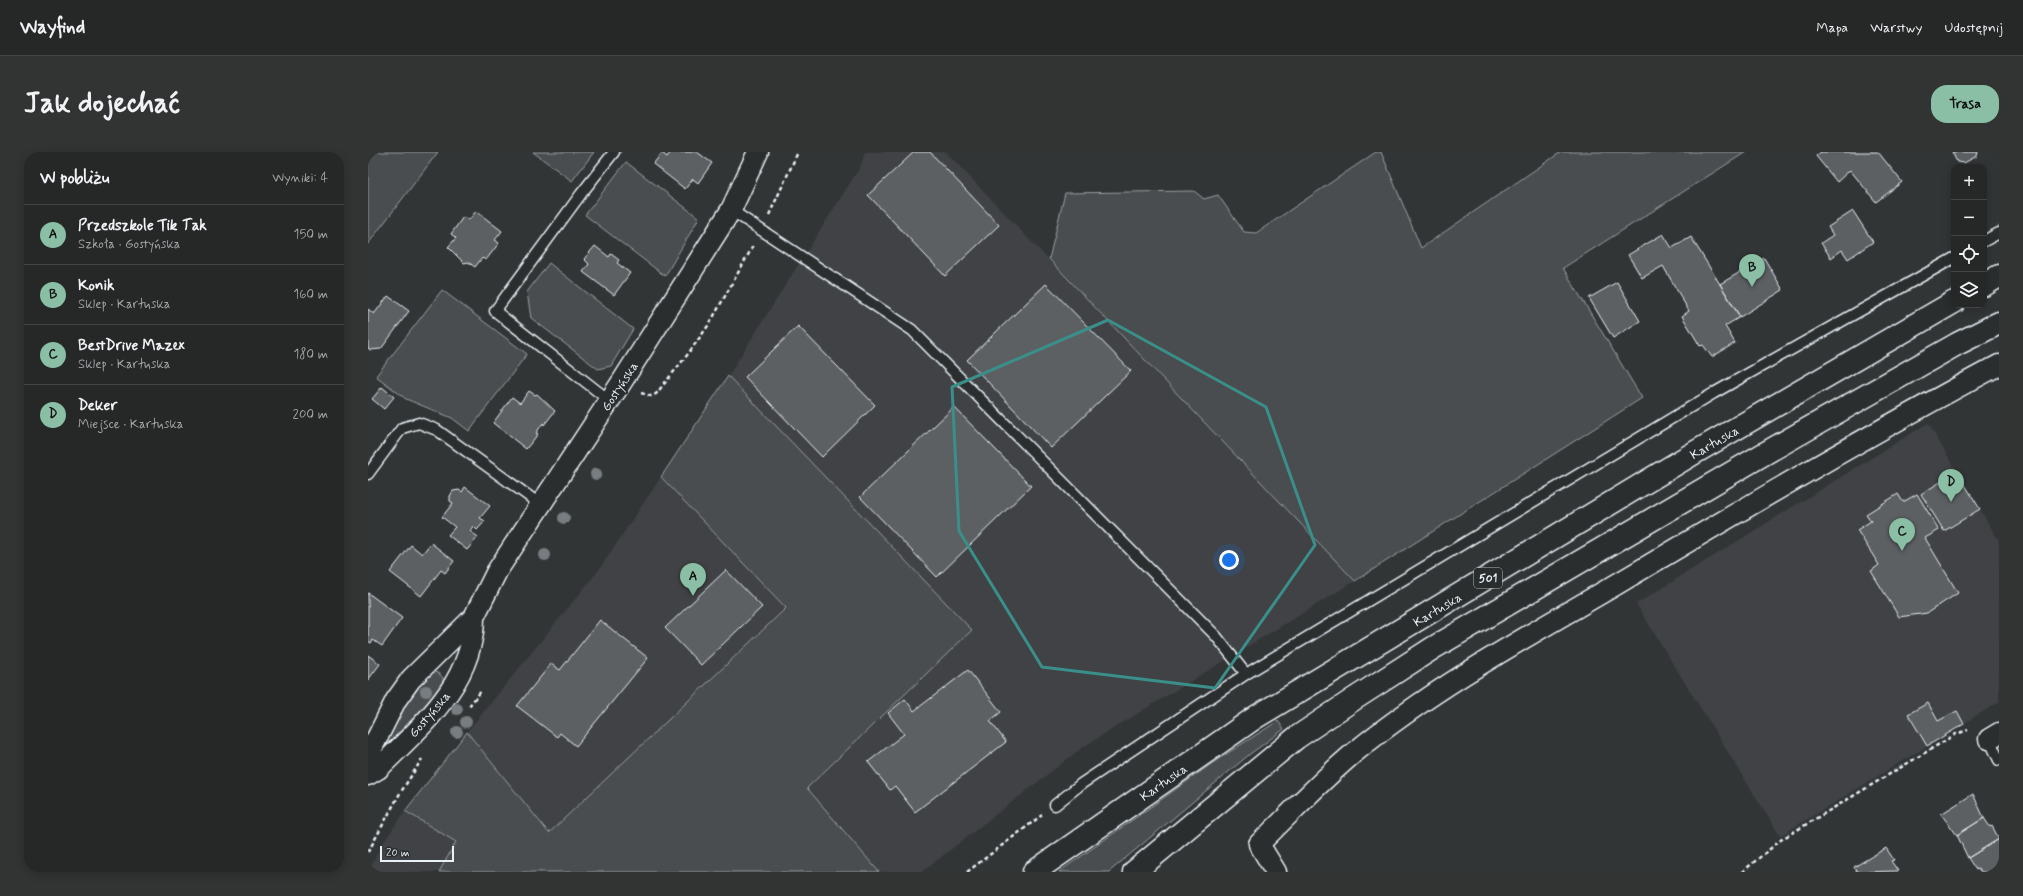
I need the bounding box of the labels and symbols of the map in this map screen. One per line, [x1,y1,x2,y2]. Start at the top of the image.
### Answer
pin: B [1739,254,1765,287]
street label: Gostyńska [598,359,643,415]
street label: Kartuska [1687,422,1743,464]
pin: D [1938,469,1964,502]
pin: C [1889,518,1915,551]
your location [1219,550,1239,570]
pin: A [680,563,706,596]
road number: 501 [1474,568,1502,588]
street label: Kartuska [1410,589,1465,631]
street label: Gostyńska [405,688,455,742]
street label: Kartuska [1137,761,1191,806]
scale bar [380,844,454,863]

